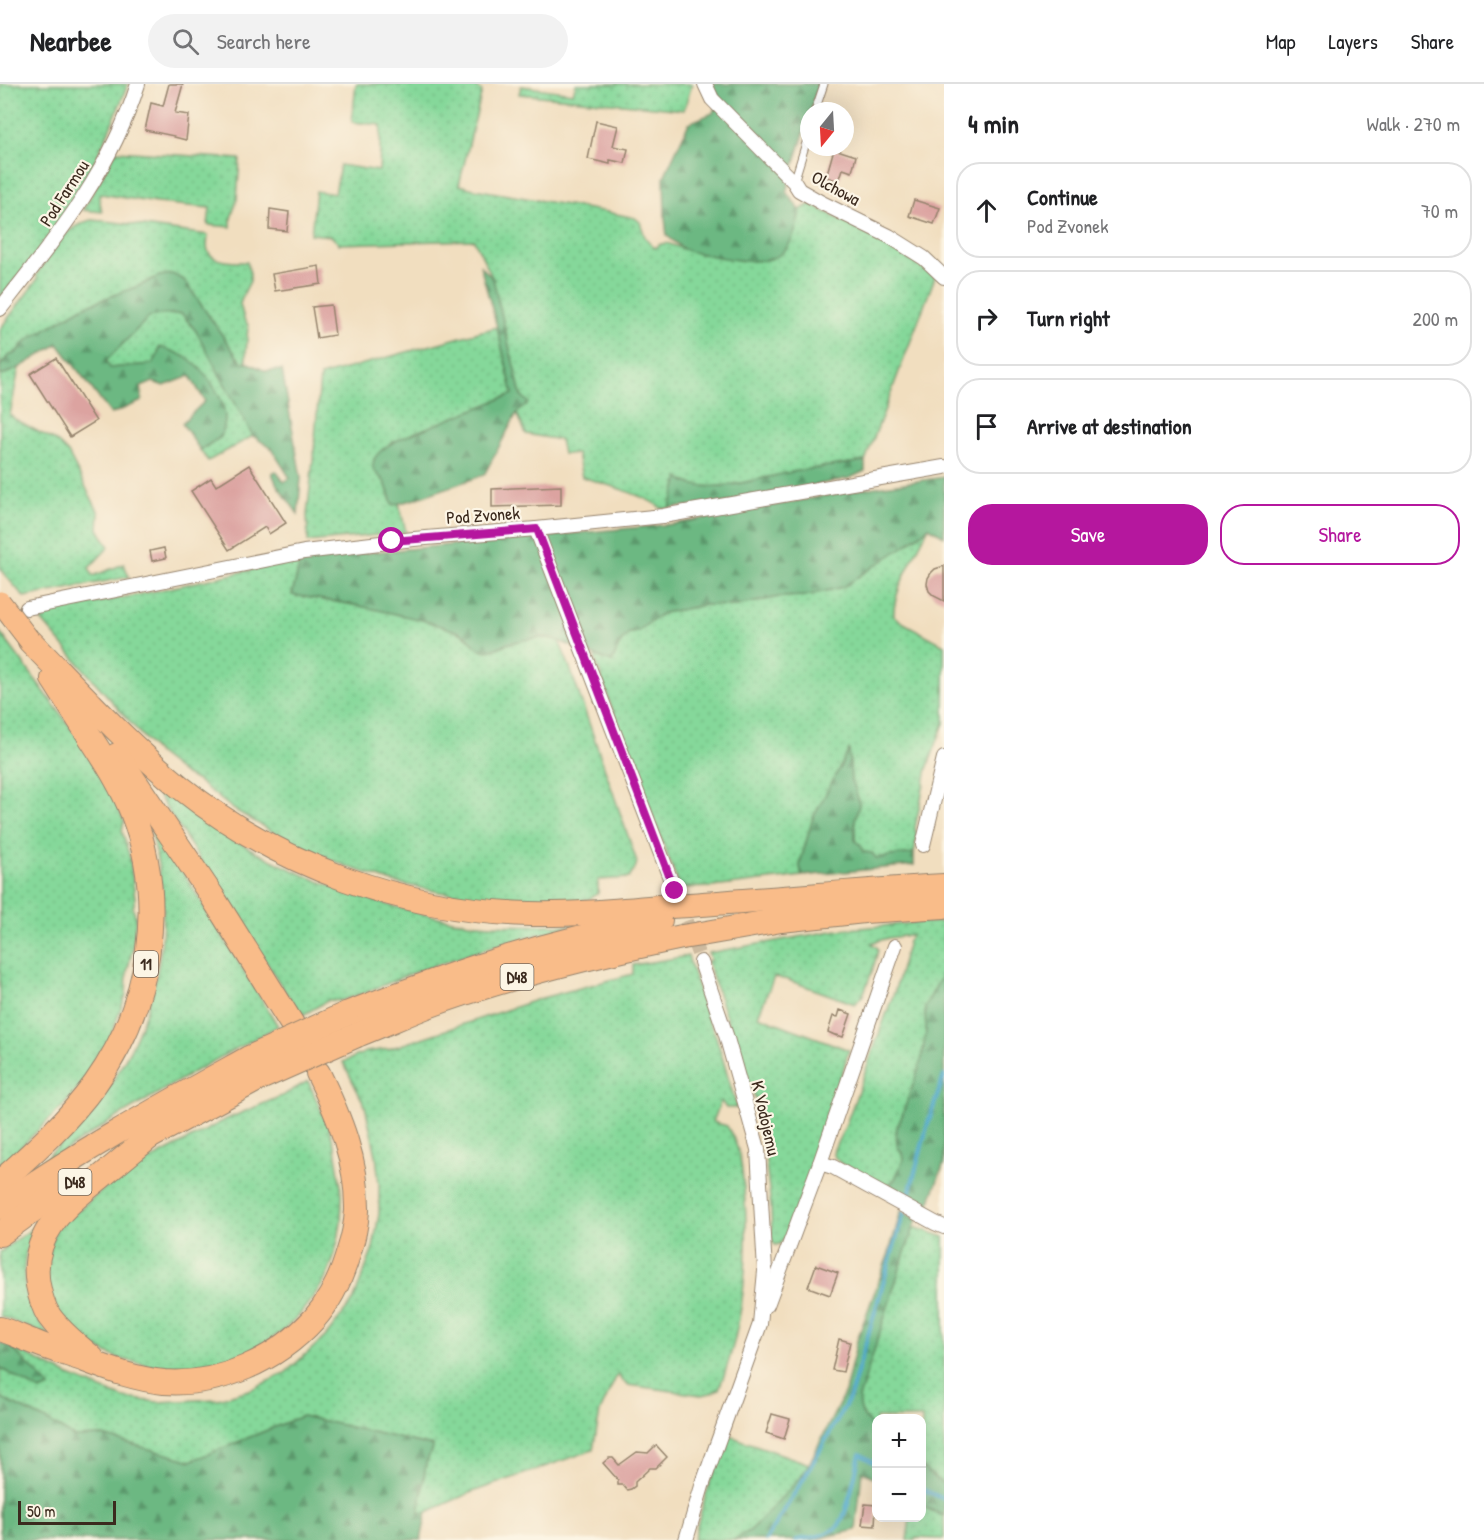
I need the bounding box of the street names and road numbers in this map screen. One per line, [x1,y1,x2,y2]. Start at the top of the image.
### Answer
street label: Pod Farmou [33,155,95,231]
street label: Olchowa [807,164,865,212]
street label: Pod Zvonek [446,500,521,530]
road number: 11 [134,951,158,977]
road number: D48 [500,964,534,990]
street label: K Vodojemu [745,1078,787,1158]
road number: D48 [58,1169,92,1195]

